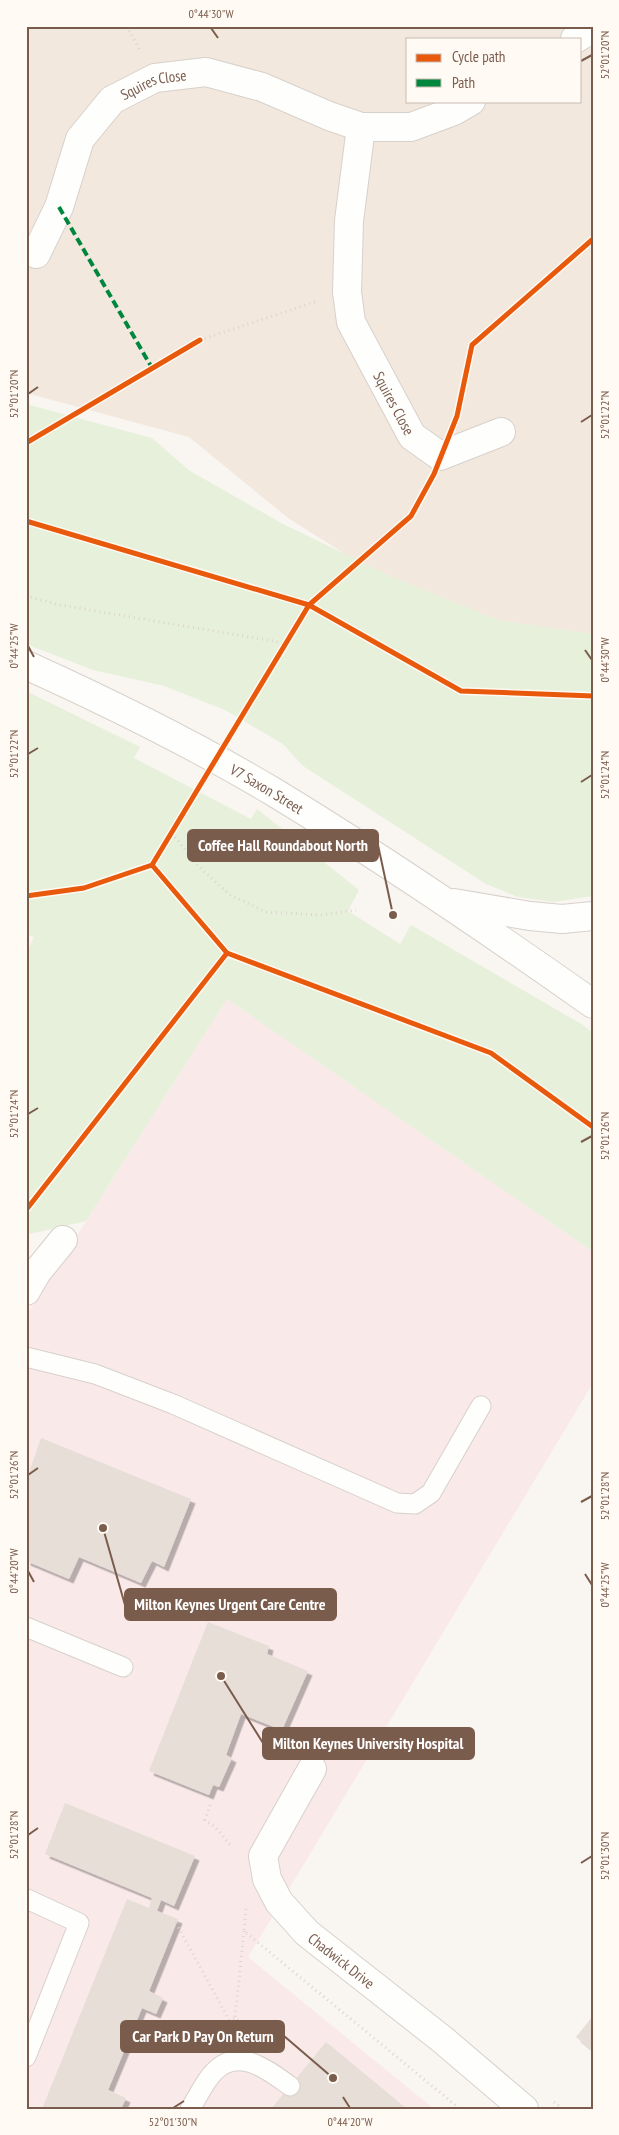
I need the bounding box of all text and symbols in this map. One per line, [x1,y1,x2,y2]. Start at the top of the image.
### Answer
text: 0°44'30"W [188,6,234,21]
text: 52°01'20"N [597,31,612,79]
legend [406,38,582,102]
text: Cycle path [452,47,505,66]
street label: Squires Close [117,65,187,104]
text: Path [452,73,475,92]
street label: Squires Close [370,368,419,438]
text: 52°01'20"N [6,370,21,418]
text: 52°01'22"N [597,391,612,439]
text: 0°44'25"W [6,623,21,669]
text: 0°44'30"W [597,637,612,683]
text: 52°01'22"N [6,730,21,778]
text: 52°01'24"N [597,751,612,799]
street label: V7 Saxon Street [226,759,307,818]
callout: Coffee Hall Roundabout North [188,830,378,861]
text: Coffee Hall Roundabout North [198,835,368,855]
text: 52°01'24"N [6,1090,21,1138]
text: 52°01'26"N [597,1112,612,1160]
text: 52°01'26"N [6,1451,21,1499]
text: 52°01'28"N [597,1472,612,1520]
text: 0°44'20"W [6,1548,21,1594]
text: 0°44'25"W [597,1562,612,1608]
callout: Milton Keynes Urgent Care Centre [125,1589,336,1620]
text: Milton Keynes Urgent Care Centre [134,1594,326,1614]
callout: Milton Keynes University Hospital [263,1728,474,1759]
text: Milton Keynes University Hospital [273,1733,463,1753]
text: 52°01'28"N [6,1811,21,1859]
text: 52°01'30"N [597,1832,612,1880]
street label: Chadwick Drive [305,1928,379,1992]
callout: Car Park D Pay On Return [121,2021,284,2052]
text: Car Park D Pay On Return [132,2026,274,2046]
text: 52°01'30"N [149,2114,197,2129]
text: 0°44'20"W [327,2114,373,2129]

